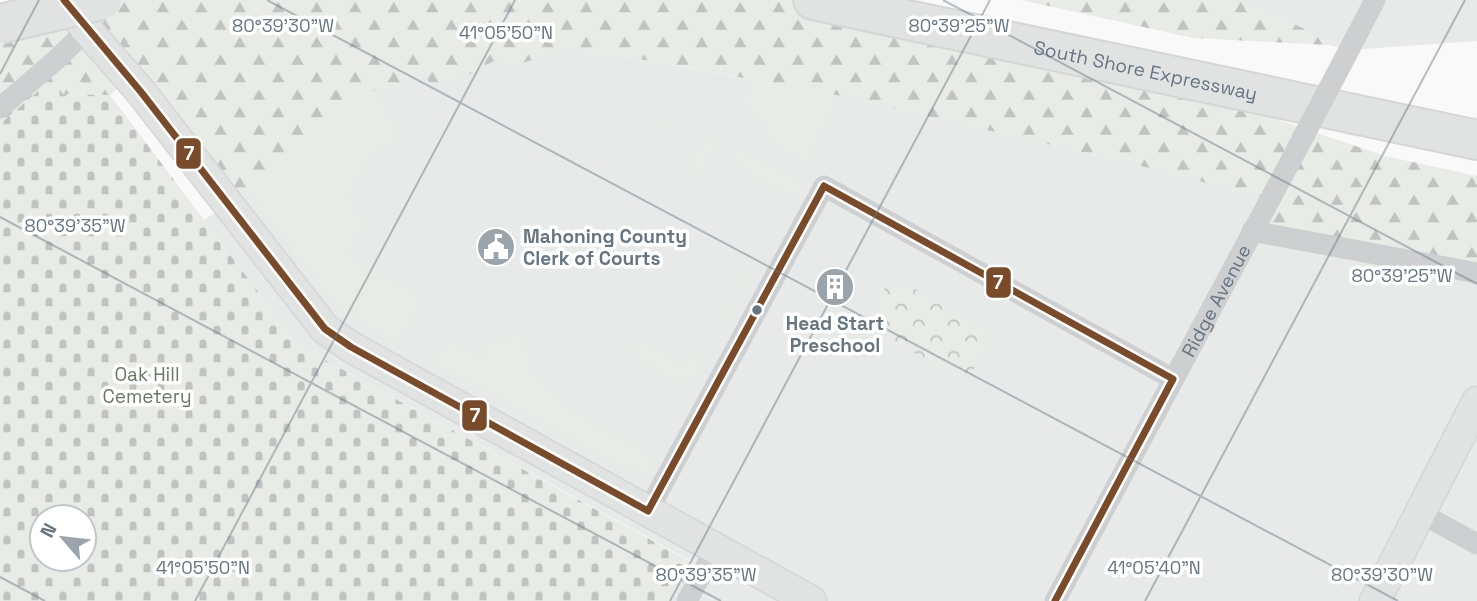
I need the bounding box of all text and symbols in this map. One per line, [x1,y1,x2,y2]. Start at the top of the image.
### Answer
text: 80°39'30"W [232,14,334,37]
text: 80°39'25"W [908,14,1010,37]
text: 41°05'50"N [459,21,553,44]
street label: South Shore Expressway [1031,35,1260,106]
line badge: 7 [175,137,202,170]
text: 7 [184,141,195,166]
text: 80°39'35"W [24,214,126,237]
place label: Mahoning County Clerk of Courts [523,224,687,271]
public building icon: Mahoning County Clerk of Courts [475,226,517,268]
street label: Ridge Avenue [1176,240,1257,361]
text: 80°39'25"W [1351,264,1453,287]
building icon: Head Start Preschool [814,266,856,308]
line badge: 7 [985,266,1012,299]
text: 7 [993,270,1004,295]
unlabelled marker [750,303,764,317]
place label: Head Start Preschool [786,311,884,358]
park label: Oak Hill Cemetery [102,362,192,409]
line badge: 7 [461,399,488,432]
text: 7 [470,403,481,428]
north arrow [28,503,98,573]
text: N [34,519,62,542]
text: 41°05'50"N [156,556,250,579]
text: 41°05'40"N [1107,556,1201,579]
text: 80°39'35"W [655,563,757,586]
text: 80°39'30"W [1331,563,1433,586]

